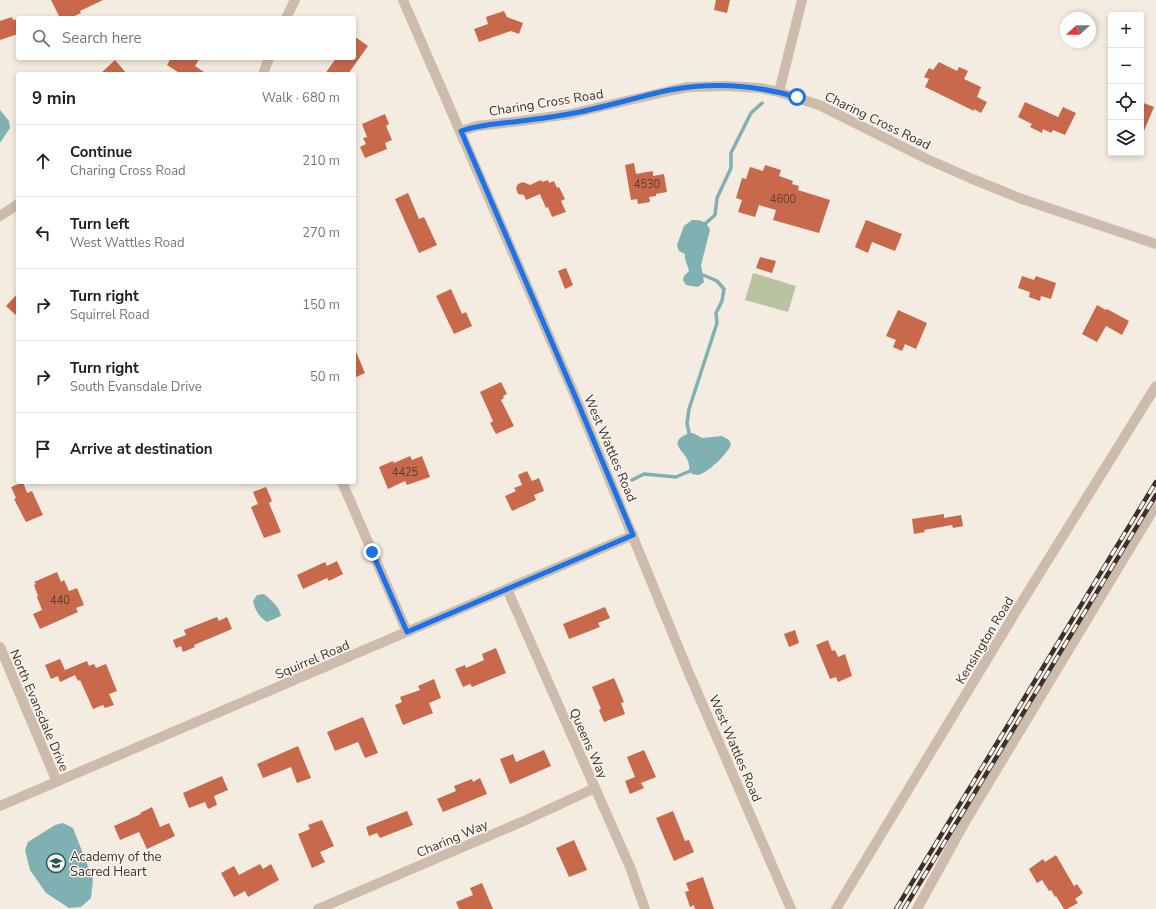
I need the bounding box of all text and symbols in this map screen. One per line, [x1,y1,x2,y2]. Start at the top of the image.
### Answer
north arrow [1060,12,1096,48]
map controls [1108,12,1144,156]
button: + [1108,12,1144,48]
search box [16,16,356,60]
icon: search [30,27,52,49]
text: Search here [62,28,142,48]
button: − [1108,48,1144,84]
button: locate [1108,84,1144,120]
street label: Charing Cross Road [488,85,605,121]
text: 9 min [32,87,76,110]
street label: Charing Cross Road [822,87,933,154]
route start [788,88,806,106]
text: Walk · 680 m [262,89,340,107]
button: layers [1108,120,1144,156]
text: Continue [70,142,132,162]
icon: ahead [32,150,54,172]
text: 210 m [302,152,340,170]
text: Charing Cross Road [70,162,186,180]
house number: 4530 [634,177,661,192]
house number: 4600 [770,192,797,207]
text: Turn left [70,214,129,234]
icon: left [32,222,54,244]
text: 270 m [302,224,340,242]
text: West Wattles Road [70,234,184,252]
text: Turn right [70,286,139,306]
icon: right [32,294,54,316]
text: 150 m [302,296,340,314]
text: Squirrel Road [70,306,149,324]
text: Turn right [70,358,139,378]
icon: right [32,366,54,388]
text: 50 m [310,368,340,386]
text: South Evansdale Drive [70,378,202,396]
street label: West Wattles Road [579,392,641,505]
icon: arrive [32,438,54,460]
text: Arrive at destination [70,439,213,459]
house number: 4425 [392,465,419,480]
route end [363,543,381,561]
house number: 440 [50,593,70,608]
street label: Kensington Road [952,593,1018,688]
street label: Squirrel Road [272,636,352,684]
street label: North Evansdale Drive [5,647,73,774]
street label: West Wattles Road [704,692,766,805]
street label: Queens Way [565,705,612,782]
street label: Charing Way [414,816,491,862]
place label: Academy of the Sacred Heart [70,848,162,881]
school or university icon: Academy of the Sacred Heart [45,852,67,874]

